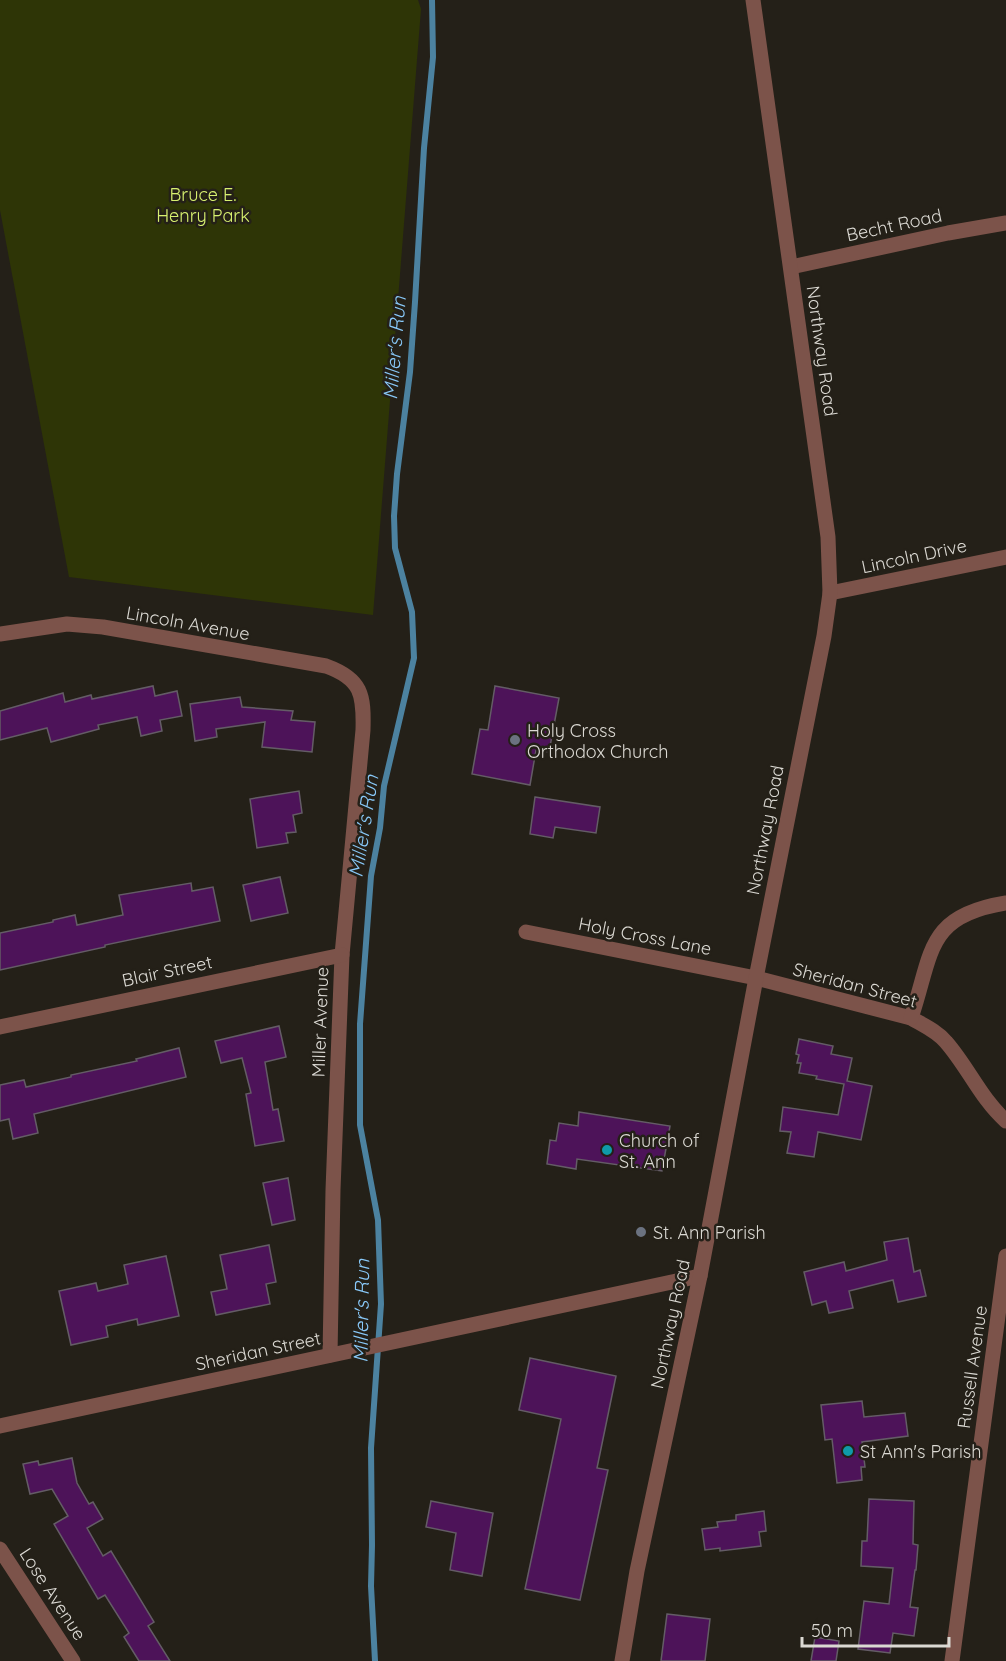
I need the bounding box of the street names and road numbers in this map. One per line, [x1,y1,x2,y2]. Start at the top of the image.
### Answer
street label: Becht Road [844,204,944,246]
street label: Northway Road [801,284,843,418]
street label: Lincoln Drive [859,534,969,578]
street label: Lincoln Avenue [124,601,252,645]
street label: Northway Road [741,763,789,897]
street label: Holy Cross Lane [577,912,713,960]
street label: Blair Street [120,950,214,992]
street label: Sheridan Street [790,957,920,1013]
street label: Miller Avenue [307,966,333,1078]
street label: Northway Road [645,1257,695,1391]
street label: Russell Avenue [952,1304,992,1430]
street label: Sheridan Street [193,1326,323,1376]
street label: Lose Avenue [15,1543,91,1645]

